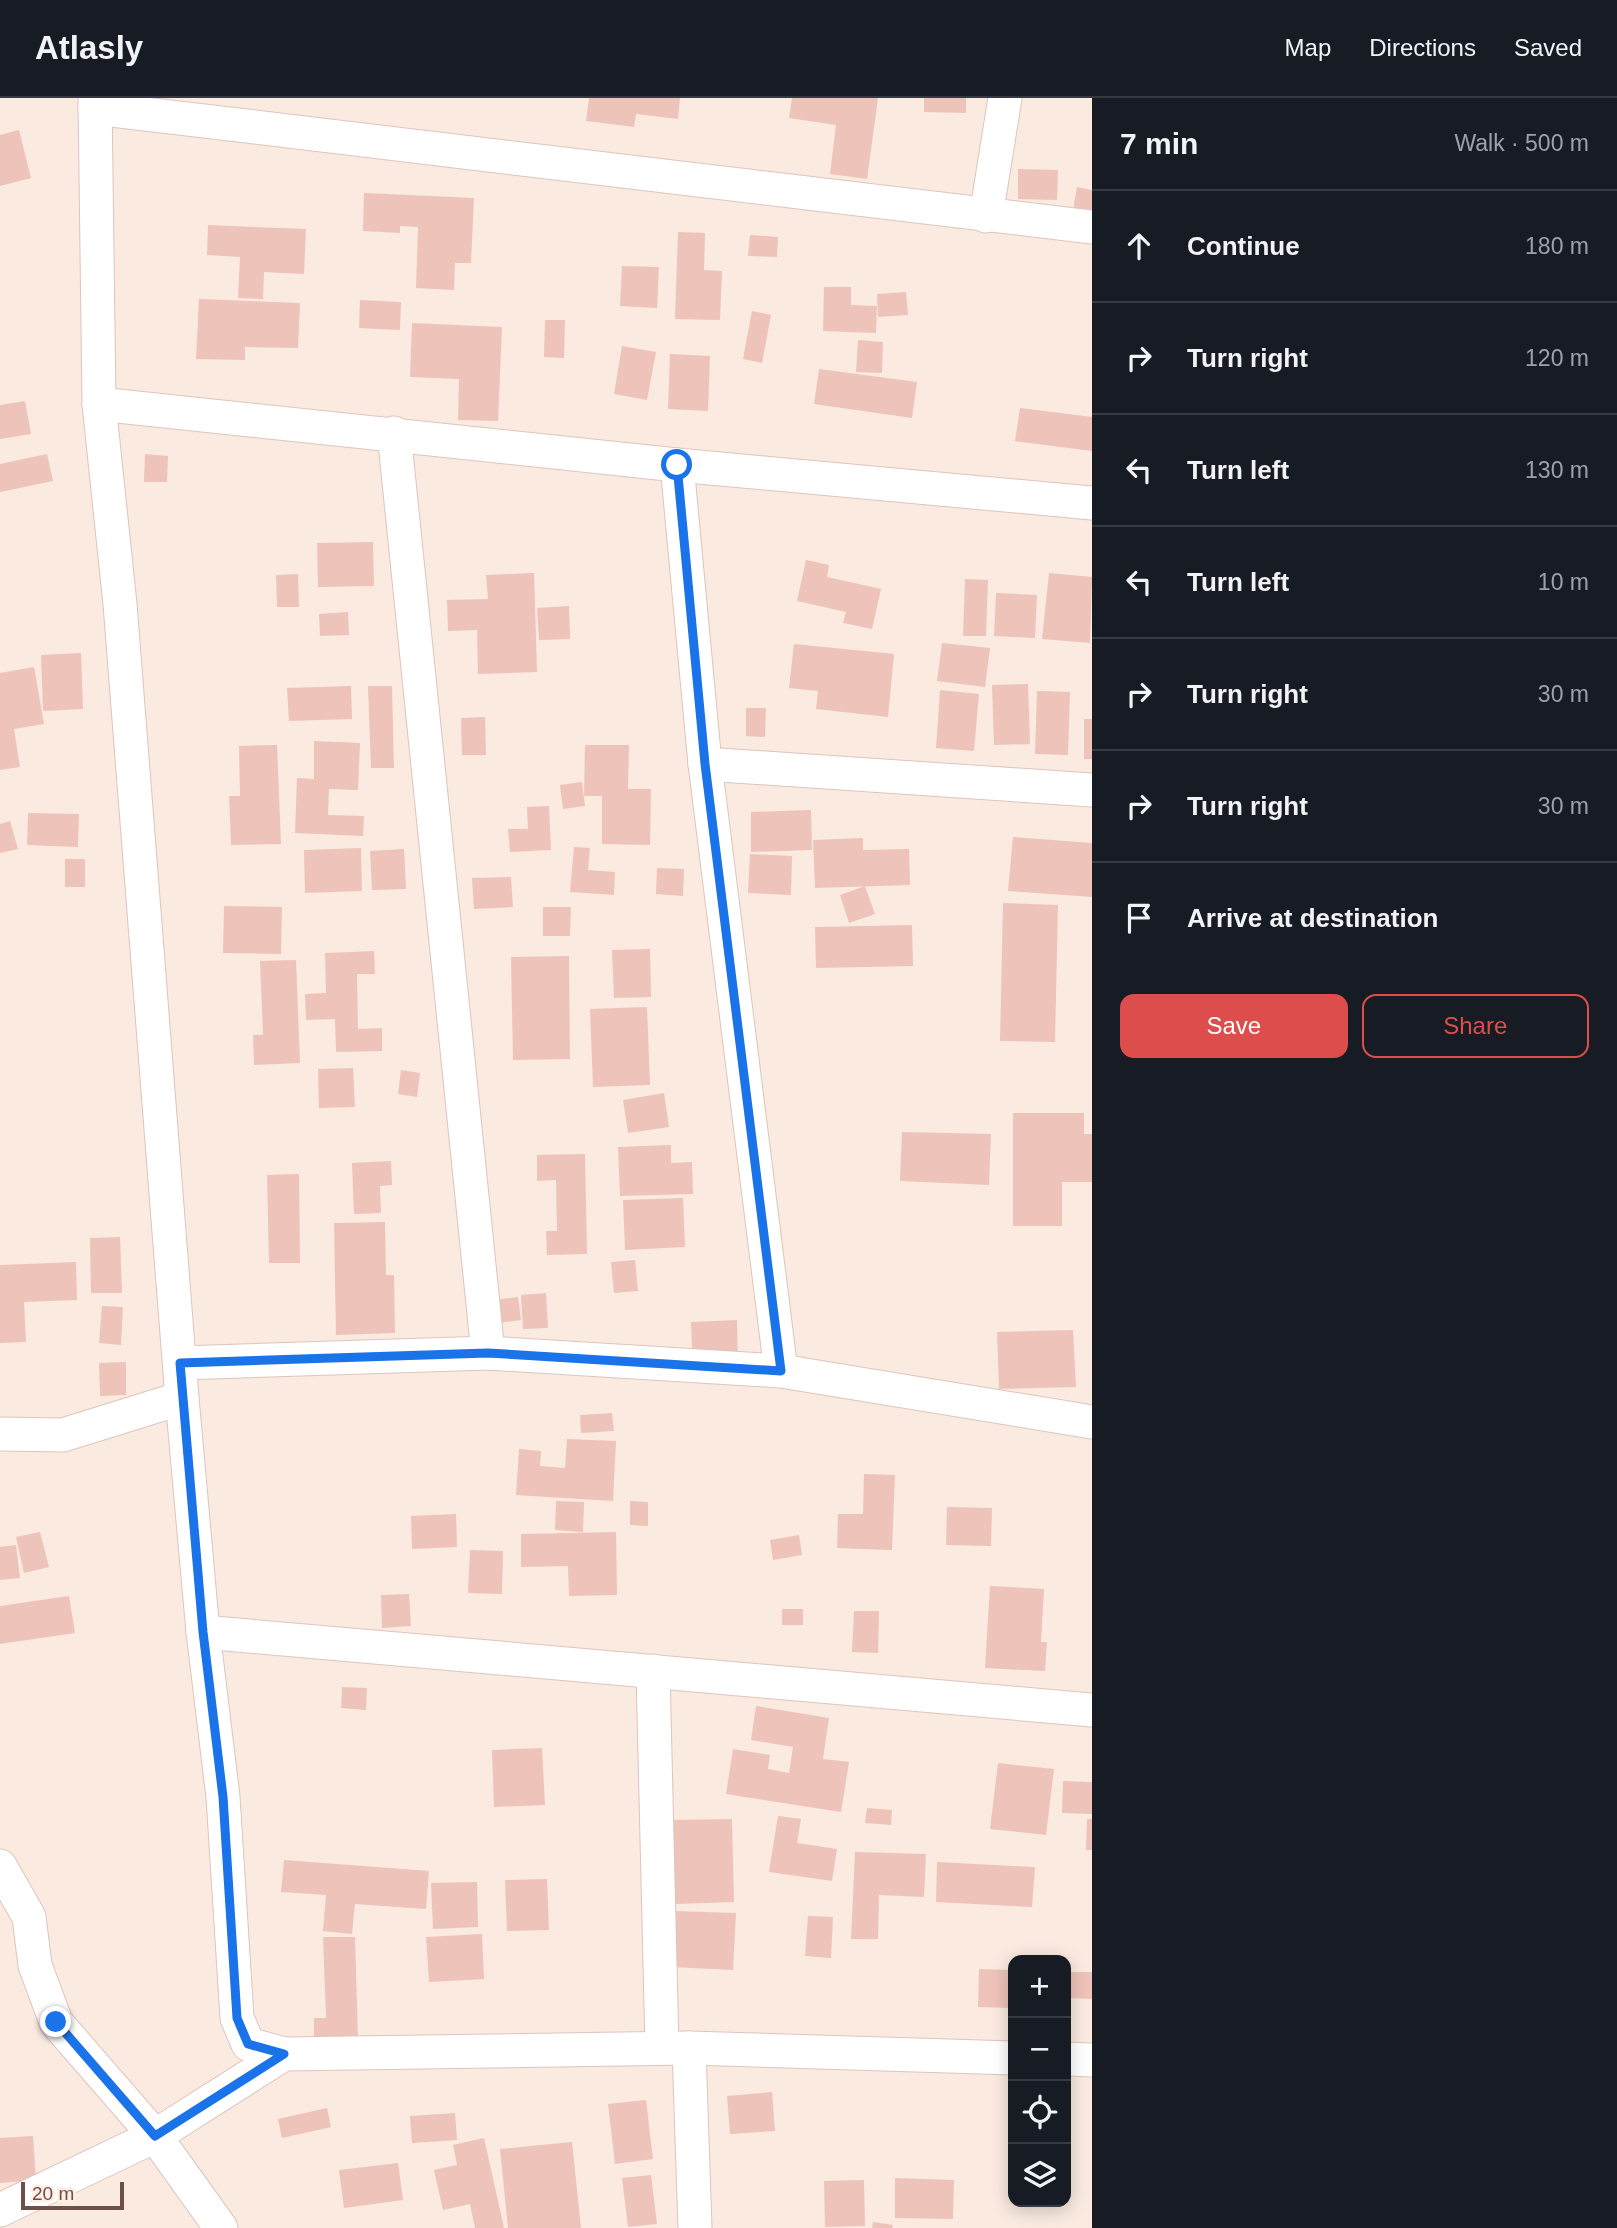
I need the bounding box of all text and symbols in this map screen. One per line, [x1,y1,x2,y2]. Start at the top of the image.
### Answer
text: Atlasly [35,29,143,66]
text: Map [1285,34,1331,61]
text: Directions [1369,34,1476,61]
text: Saved [1514,34,1582,61]
text: 7 min [1120,127,1198,160]
text: Walk · 500 m [1454,130,1589,156]
icon: ahead [1120,227,1158,265]
text: Continue [1187,231,1300,261]
text: 180 m [1525,233,1589,259]
icon: right [1120,339,1158,377]
text: Turn right [1187,343,1308,373]
text: 120 m [1525,345,1589,371]
route start [661,449,692,480]
icon: left [1120,451,1158,489]
text: Turn left [1187,455,1289,485]
text: 130 m [1525,457,1589,483]
icon: left [1120,563,1158,601]
text: Turn left [1187,567,1289,597]
text: 10 m [1538,569,1589,595]
icon: right [1120,675,1158,713]
text: Turn right [1187,679,1308,709]
text: 30 m [1538,681,1589,707]
icon: right [1120,787,1158,825]
text: Turn right [1187,791,1308,821]
text: 30 m [1538,793,1589,819]
icon: arrive [1120,899,1158,937]
text: Arrive at destination [1187,903,1438,933]
button: Save [1120,994,1348,1058]
button: Share [1362,994,1589,1058]
map controls [1008,1955,1071,2207]
button: + [1008,1955,1071,2018]
route end [40,2006,71,2037]
button: − [1008,2018,1071,2081]
button: locate [1008,2081,1071,2144]
button: layers [1008,2144,1071,2207]
scale bar [21,2179,124,2211]
text: 20 m [32,2183,74,2204]

